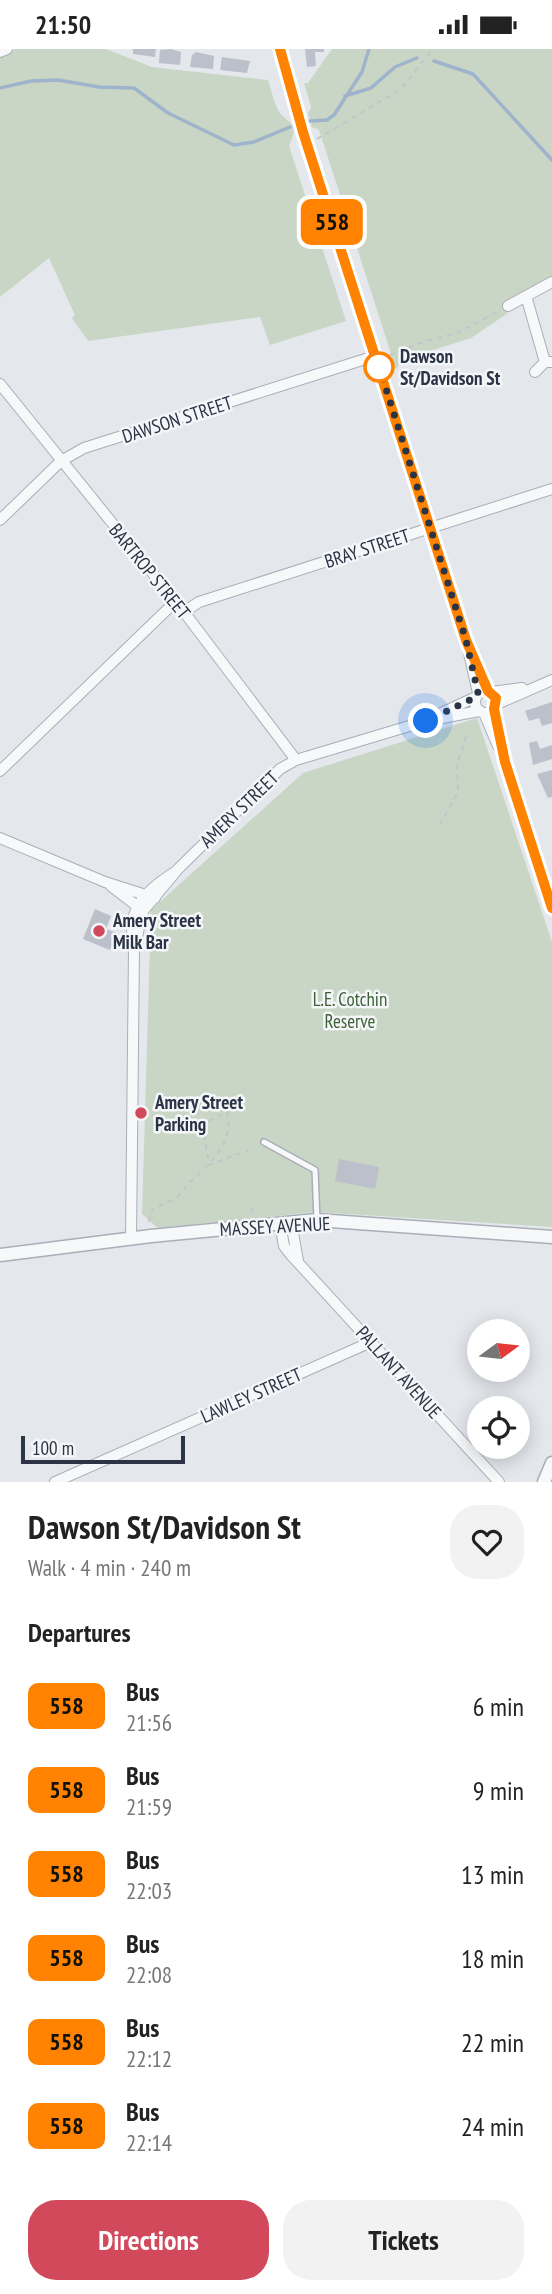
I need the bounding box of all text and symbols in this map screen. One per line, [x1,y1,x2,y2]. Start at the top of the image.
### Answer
text: 21:50 [35,8,91,41]
line badge: 558 [292,199,372,245]
text: 558 [315,206,349,237]
place label: Dawson St/Davidson St [400,344,501,390]
marker: Dawson St/Davidson St [364,352,394,382]
street label: DAWSON STREET [119,390,235,448]
street label: BARTROP STREET [104,518,196,624]
street label: BRAY STREET [321,523,413,573]
your location [408,703,443,738]
street label: AMERY STREET [195,765,284,852]
place label: Amery Street Milk Bar [112,908,201,954]
marker: Amery Street Milk Bar [91,923,107,939]
park label: L.E. Cotchin Reserve [313,987,387,1033]
place label: Amery Street Parking [154,1090,243,1136]
marker: Amery Street Parking [133,1105,149,1121]
street label: MASSEY AVENUE [219,1211,331,1241]
north arrow [467,1319,530,1383]
map controls [467,1319,530,1459]
street label: PALLANT AVENUE [351,1321,447,1423]
street label: LAWLEY STREET [197,1362,306,1428]
button: locate [467,1396,530,1459]
scale bar [21,1433,186,1465]
text: 100 m [32,1436,74,1460]
text: Dawson St/Davidson St [28,1505,301,1548]
button: heart [450,1505,524,1579]
text: Walk · 4 min · 240 m [28,1553,191,1582]
text: Departures [28,1616,131,1649]
text: Bus [126,1675,159,1708]
text: 558 [49,1690,84,1721]
text: 6 min [473,1690,524,1723]
text: 21:56 [126,1708,172,1737]
text: Bus [126,1759,159,1792]
text: 558 [49,1774,84,1805]
text: 9 min [473,1774,524,1807]
text: 21:59 [126,1792,172,1821]
text: Bus [126,1843,159,1876]
text: 558 [49,1858,84,1889]
text: 13 min [461,1858,524,1891]
text: 22:03 [126,1876,172,1905]
text: Bus [126,1927,159,1960]
text: 558 [49,1942,84,1973]
text: 18 min [461,1942,524,1975]
text: 22:08 [126,1960,172,1989]
text: Bus [126,2011,159,2044]
text: 558 [49,2026,84,2057]
text: 22 min [461,2026,524,2059]
text: 22:12 [126,2044,172,2073]
text: Bus [126,2095,159,2128]
text: 558 [49,2110,84,2141]
text: 24 min [461,2110,524,2143]
text: 22:14 [126,2128,172,2157]
button: Directions [28,2200,269,2280]
button: Tickets [283,2200,524,2280]

